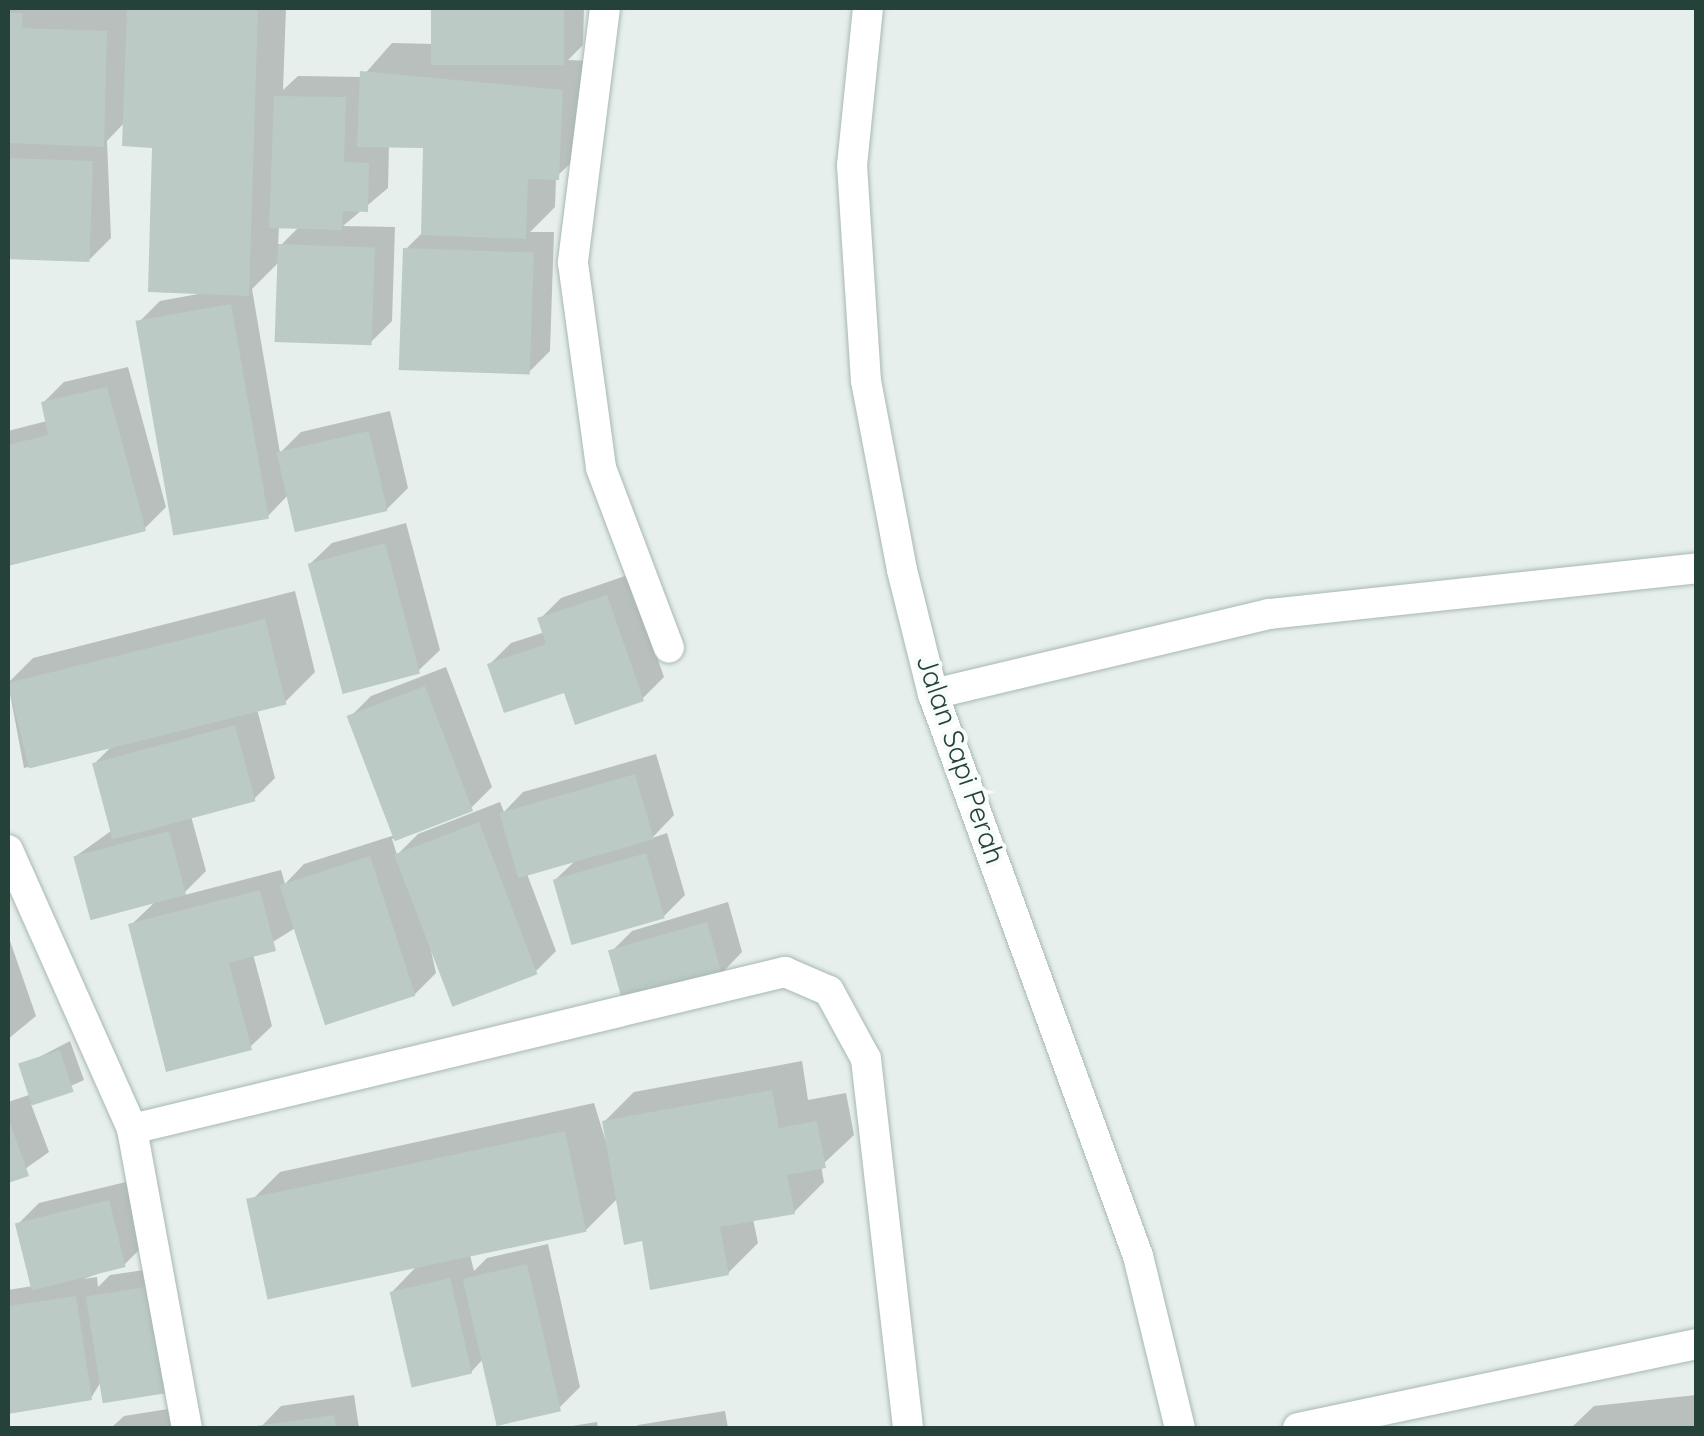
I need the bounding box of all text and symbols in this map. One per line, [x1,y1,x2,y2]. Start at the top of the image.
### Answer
street label: Jalan Sapi Perah [909,650,1013,868]

